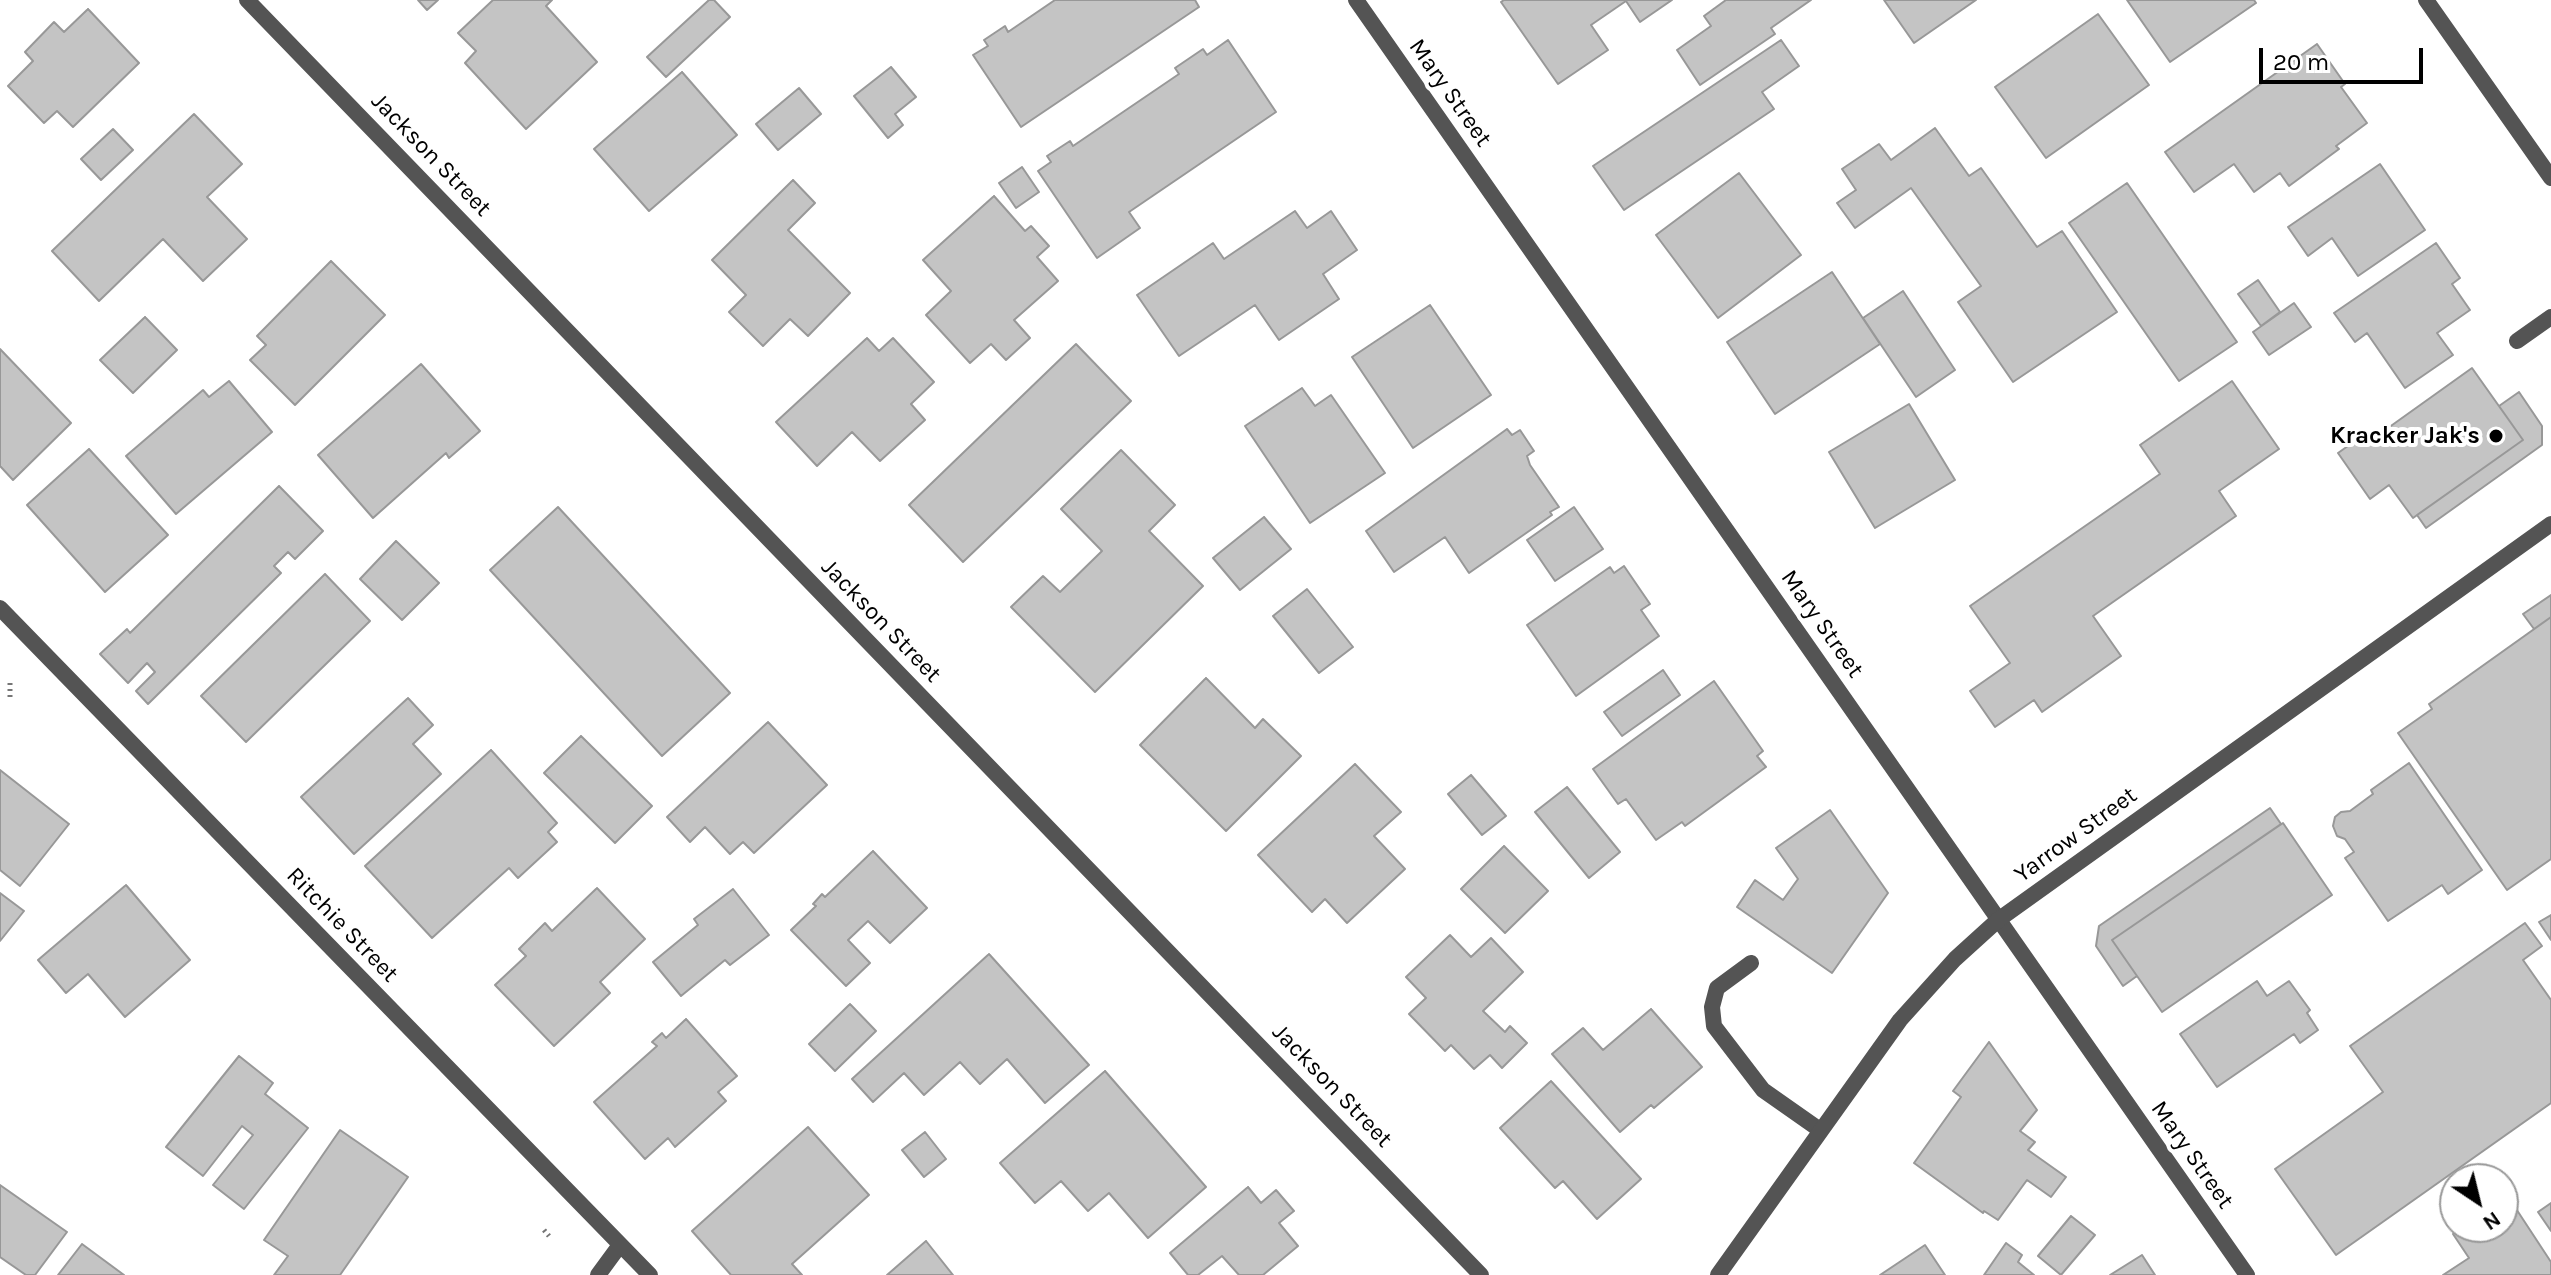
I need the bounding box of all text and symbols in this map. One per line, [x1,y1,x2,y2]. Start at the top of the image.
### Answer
scale bar [2263,32,2427,82]
street label: Mary Street [1402,34,1498,152]
text: 20 m [2273,48,2329,76]
street label: Jackson Street [365,87,497,223]
place label: Kracker Jak's [2330,422,2480,450]
marker: Kracker Jak's [2487,427,2505,445]
street label: Jackson Street [815,553,947,689]
street label: Mary Street [1774,565,1870,683]
street label: Yarrow Street [2009,781,2143,889]
street label: Ritchie Street [280,861,404,989]
street label: Jackson Street [1266,1018,1398,1154]
street label: Mary Street [2144,1096,2240,1214]
north arrow [2439,1163,2519,1243]
text: N [2478,1206,2506,1236]

